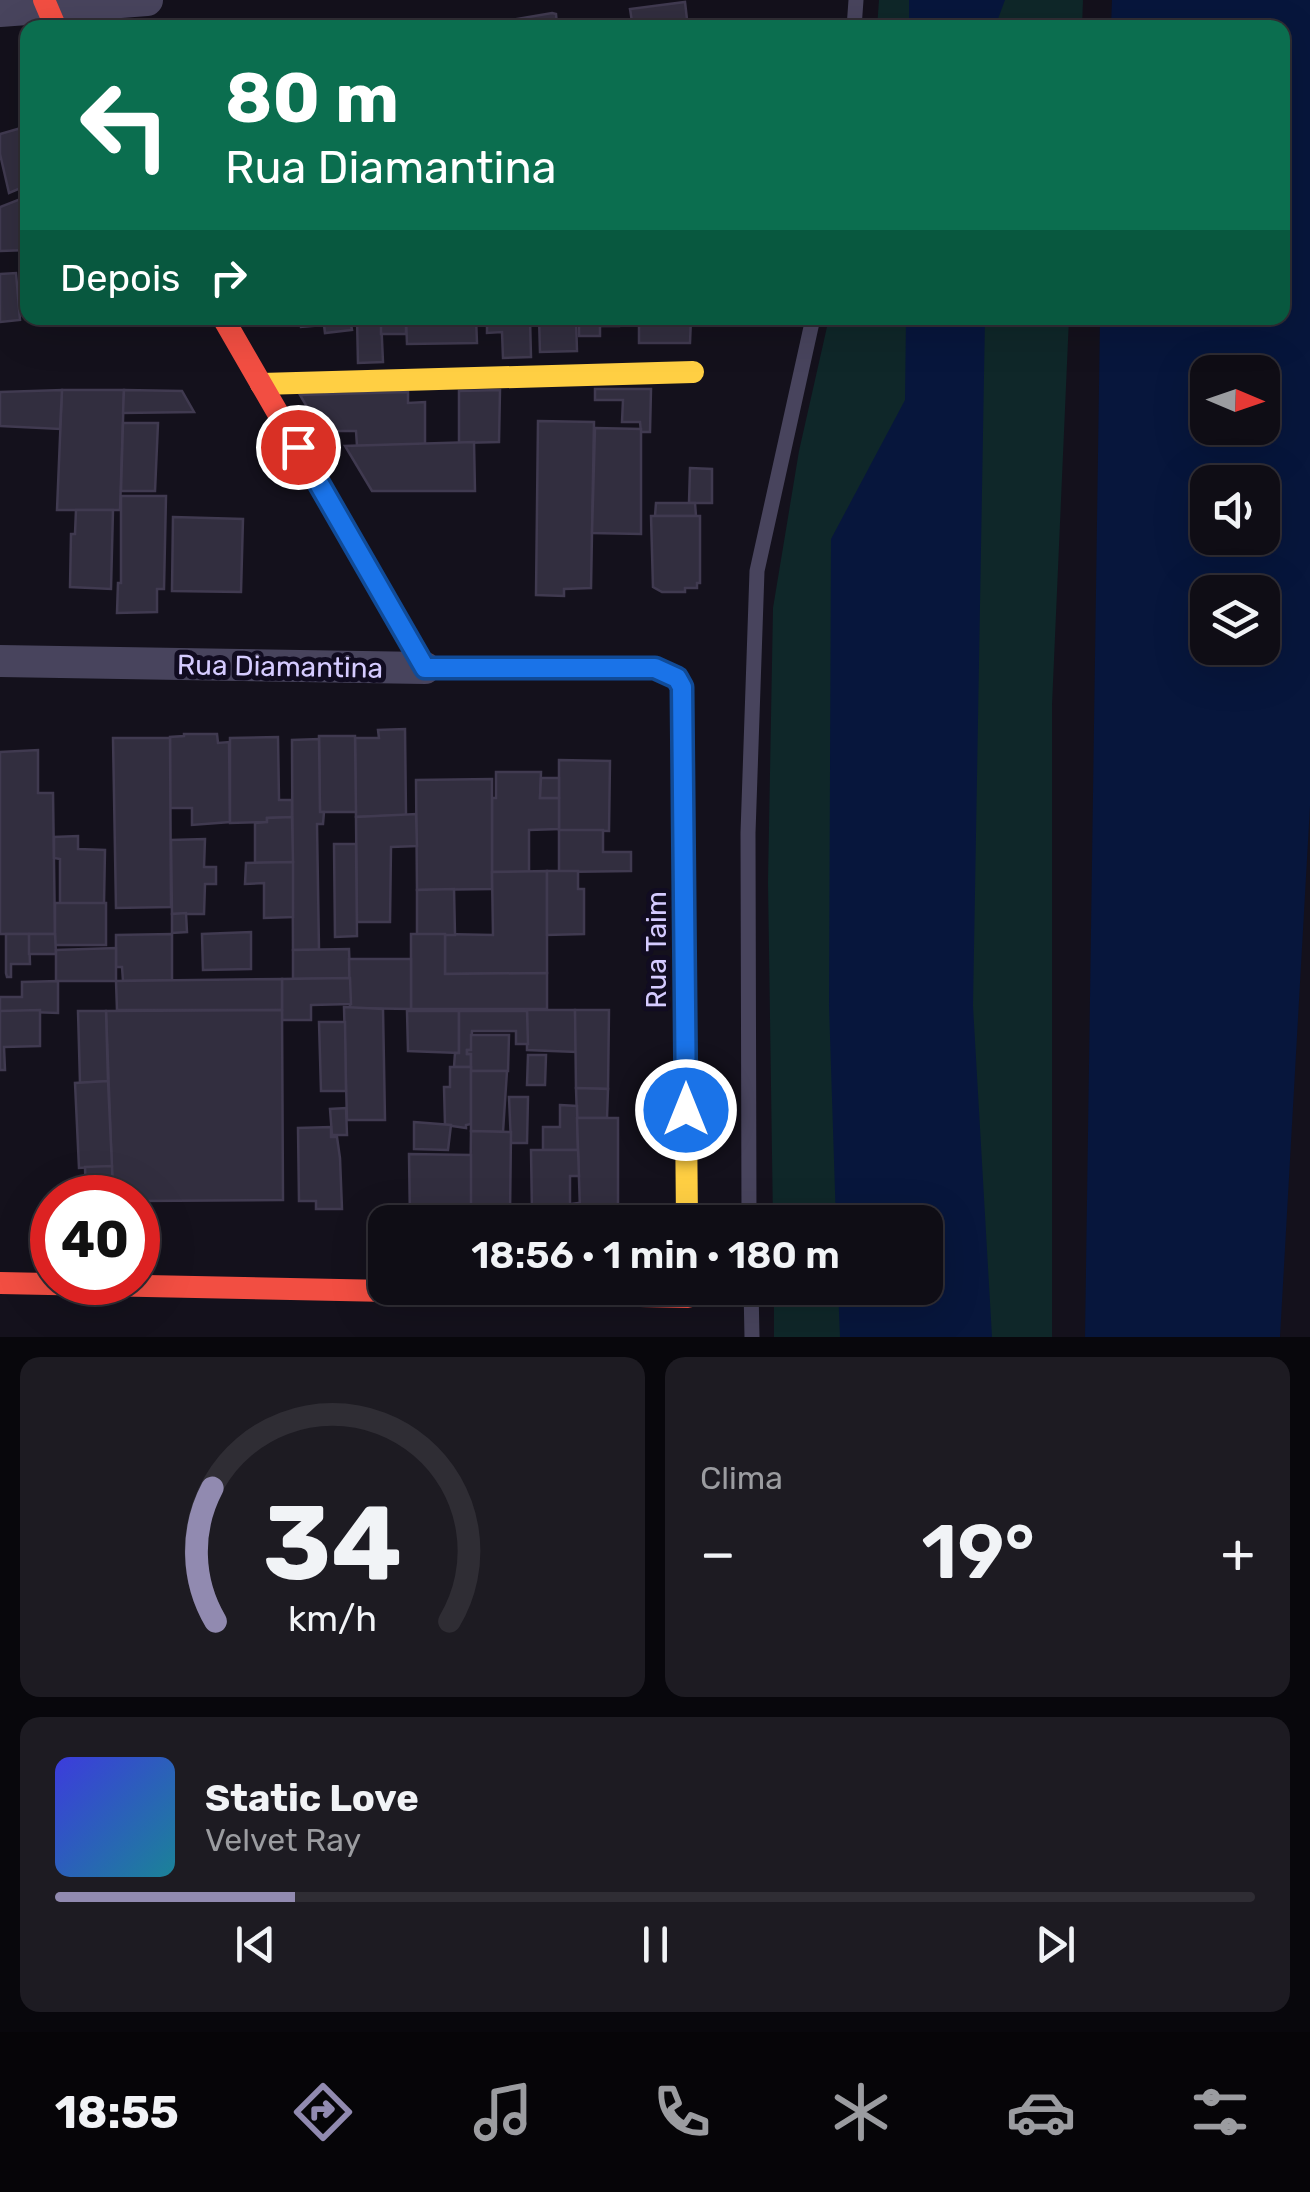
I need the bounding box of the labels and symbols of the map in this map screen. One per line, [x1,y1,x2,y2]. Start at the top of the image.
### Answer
north arrow [1190,355,1280,445]
pin [256,405,341,490]
street label: Rua Diamantina [177,648,383,685]
street label: Rua Taim [640,891,673,1009]
position arrow [634,1058,738,1162]
speed limit sign: 40 [30,1175,160,1305]

